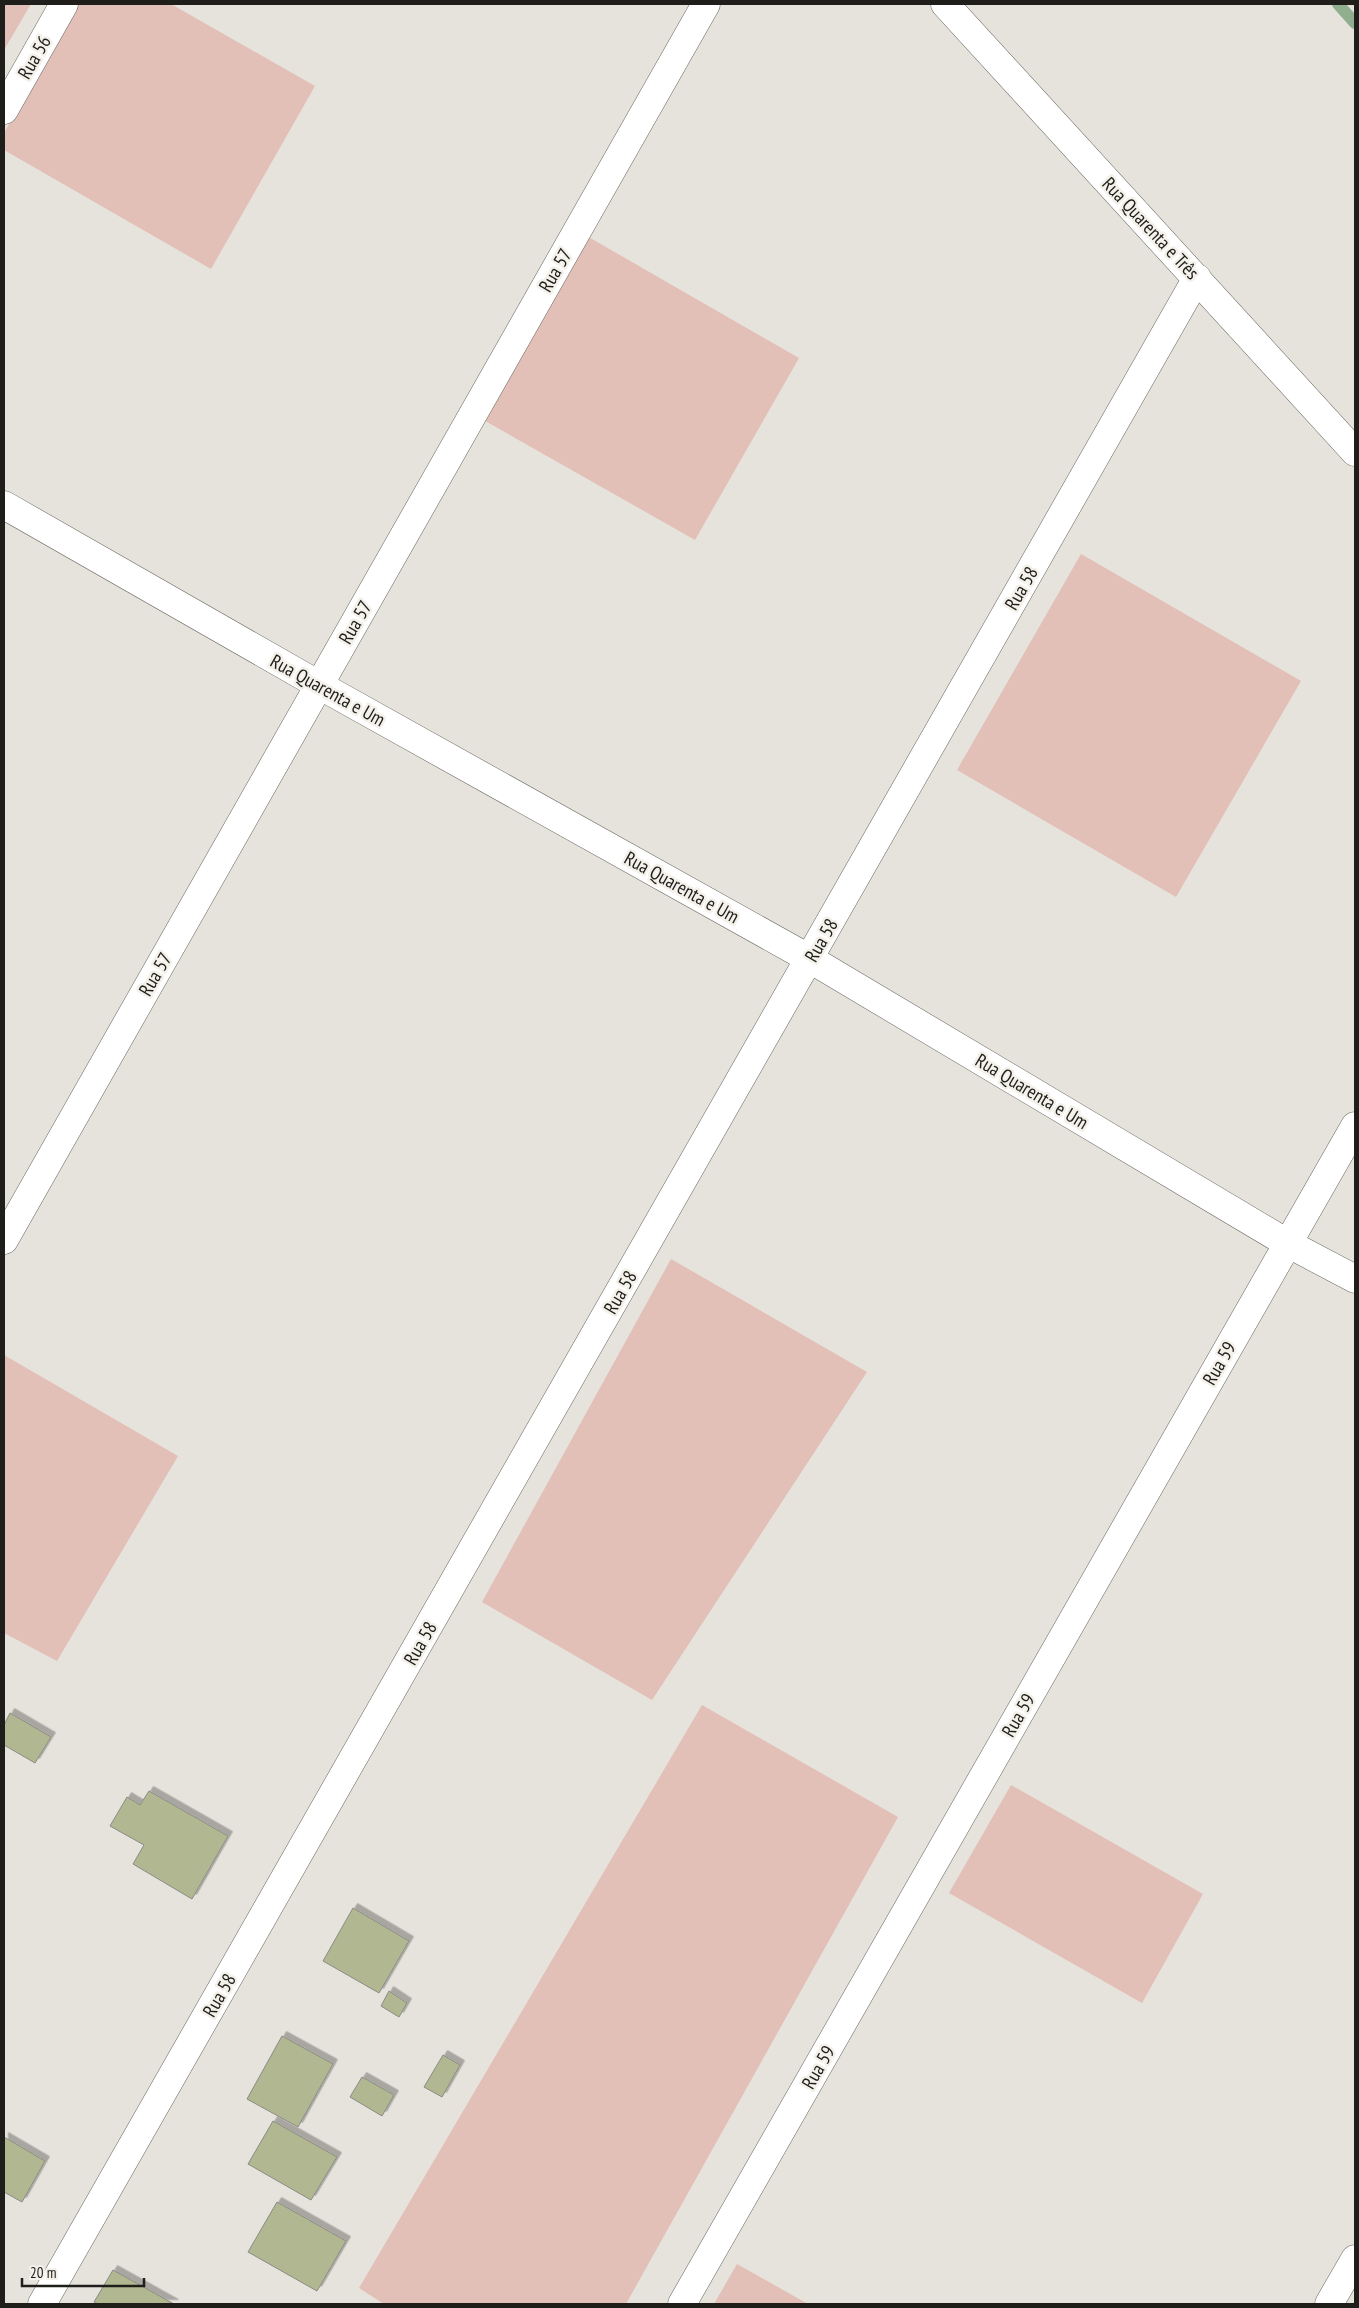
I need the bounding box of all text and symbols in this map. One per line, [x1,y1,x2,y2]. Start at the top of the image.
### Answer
street label: Rua 56 [12,31,56,83]
street label: Rua Quarenta e Três [1097,172,1205,284]
street label: Rua 57 [533,244,577,296]
street label: Rua 58 [999,562,1043,614]
street label: Rua 57 [333,596,377,648]
street label: Rua Quarenta e Um [266,649,390,731]
street label: Rua Quarenta e Um [620,846,744,928]
street label: Rua 58 [799,914,843,966]
street label: Rua 57 [133,948,177,1000]
street label: Rua Quarenta e Um [971,1048,1093,1134]
street label: Rua 58 [598,1266,642,1318]
street label: Rua 59 [1197,1337,1241,1389]
street label: Rua 58 [398,1617,442,1669]
street label: Rua 59 [996,1689,1040,1741]
street label: Rua 58 [197,1969,241,2021]
street label: Rua 59 [796,2041,840,2093]
scale bar [22,2256,145,2288]
text: 20 m [30,2263,56,2282]

